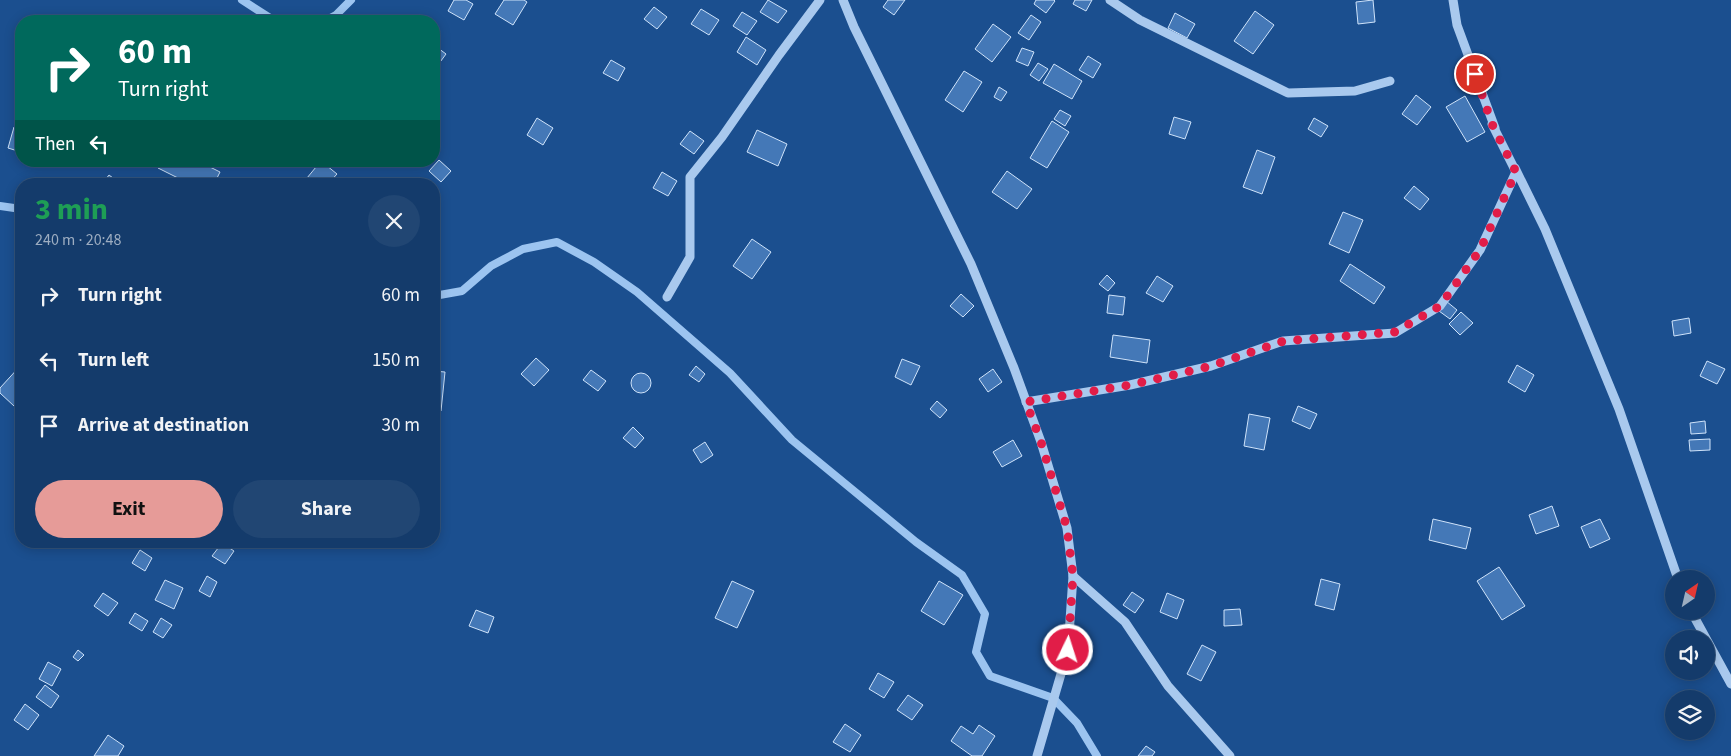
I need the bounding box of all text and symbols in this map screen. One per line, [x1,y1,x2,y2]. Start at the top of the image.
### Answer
text: 60 m [118,27,192,77]
icon: right [35,35,100,100]
pin [1454,53,1496,95]
icon: arrive [1461,60,1489,88]
text: Turn right [118,73,208,105]
icon: left [85,130,113,158]
text: Then [35,131,75,158]
text: 3 min [35,188,108,231]
button: close [368,195,420,247]
text: 240 m · 20:48 [35,229,122,251]
icon: right [35,282,63,310]
text: Turn right [78,282,162,309]
text: 60 m [382,282,420,309]
icon: left [35,347,63,375]
text: Turn left [78,347,149,374]
text: 150 m [372,347,420,374]
icon: arrive [35,412,63,440]
text: Arrive at destination [78,412,249,439]
text: 30 m [382,412,420,439]
button: Exit [35,480,223,538]
button: Share [233,480,420,538]
north arrow [1665,570,1715,620]
map controls [1665,570,1715,740]
position arrow [1041,623,1093,675]
button: sound [1665,630,1715,680]
button: layers [1665,690,1715,740]

